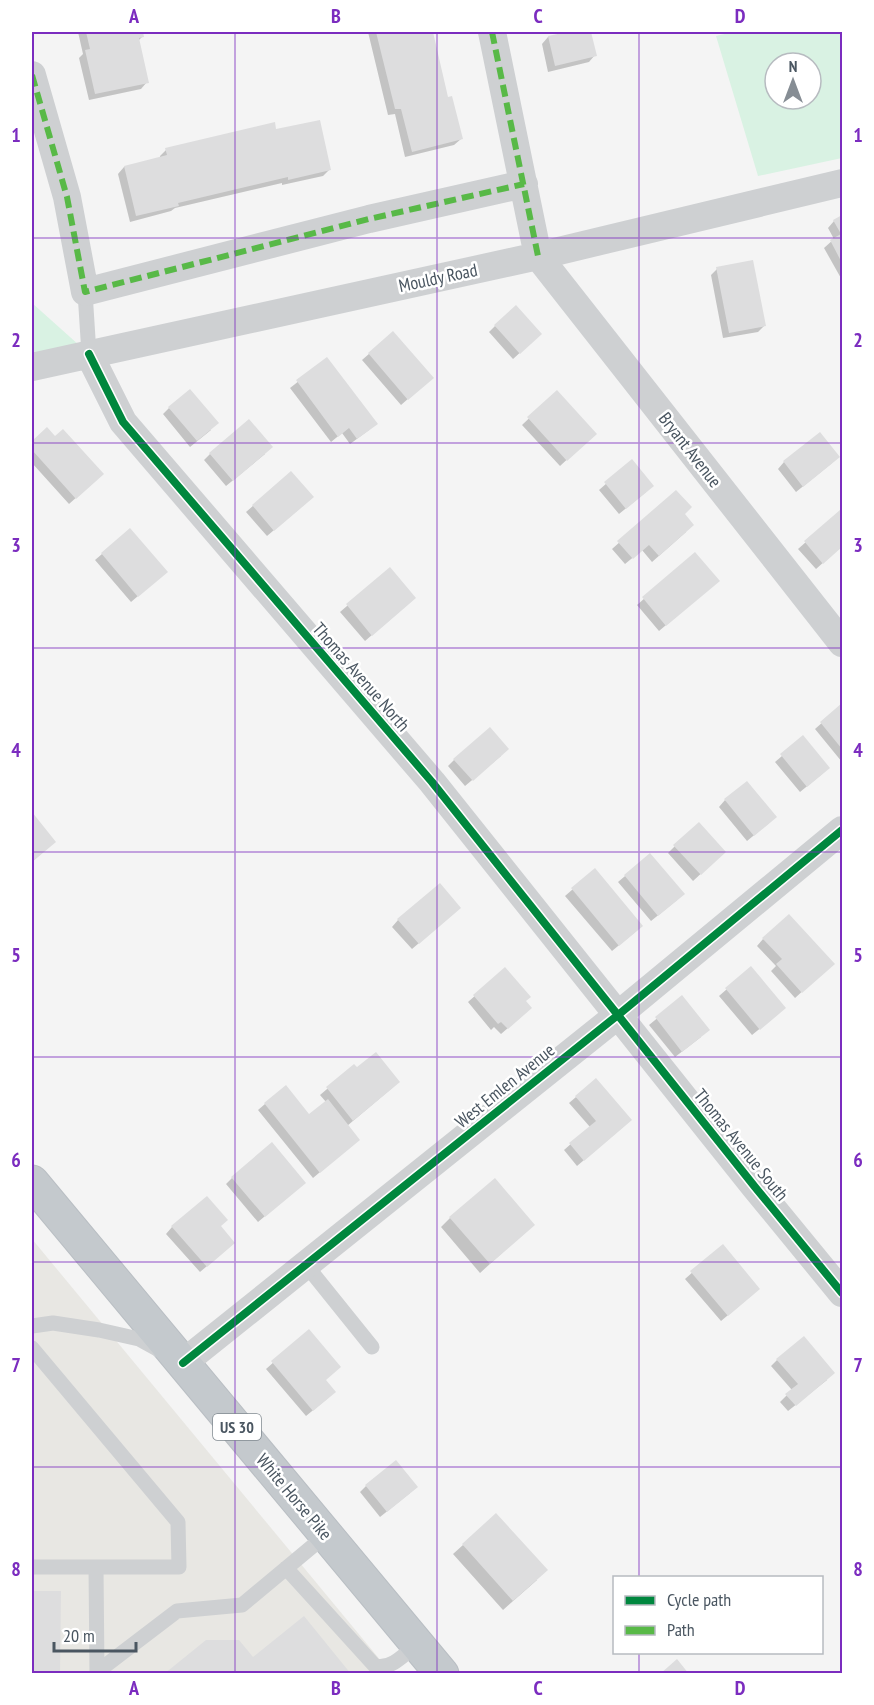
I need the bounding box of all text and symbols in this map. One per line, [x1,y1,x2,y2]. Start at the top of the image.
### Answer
text: A [128,3,140,29]
text: B [331,3,341,29]
text: C [533,3,543,29]
text: D [735,3,746,29]
north arrow [763,51,823,111]
text: N [789,56,797,76]
text: 1 [11,122,21,148]
text: 1 [853,122,863,148]
street label: Mouldy Road [396,258,479,297]
text: 2 [11,327,21,353]
text: 2 [853,327,863,353]
street label: Bryant Avenue [654,408,727,492]
text: 3 [11,532,21,558]
text: 3 [853,532,863,558]
street label: Thomas Avenue North [308,617,415,736]
text: 4 [11,737,21,763]
text: 4 [853,737,863,763]
text: 5 [11,942,21,968]
text: 5 [853,942,863,968]
street label: West Emlen Avenue [450,1038,559,1133]
street label: Thomas Avenue South [689,1084,794,1205]
text: 6 [11,1147,21,1173]
text: 6 [853,1147,863,1173]
text: 7 [11,1352,21,1378]
text: 7 [853,1352,863,1378]
road number: US 30 [213,1414,261,1440]
street label: White Horse Pike [252,1449,337,1545]
text: 8 [11,1556,21,1582]
text: 8 [853,1556,863,1582]
legend [613,1576,823,1654]
text: Cycle path [667,1588,731,1611]
scale bar [54,1615,136,1653]
text: Path [667,1618,695,1641]
text: 20 m [63,1624,95,1647]
text: A [128,1675,140,1701]
text: B [331,1675,341,1701]
text: C [533,1675,543,1701]
text: D [735,1675,746,1701]

